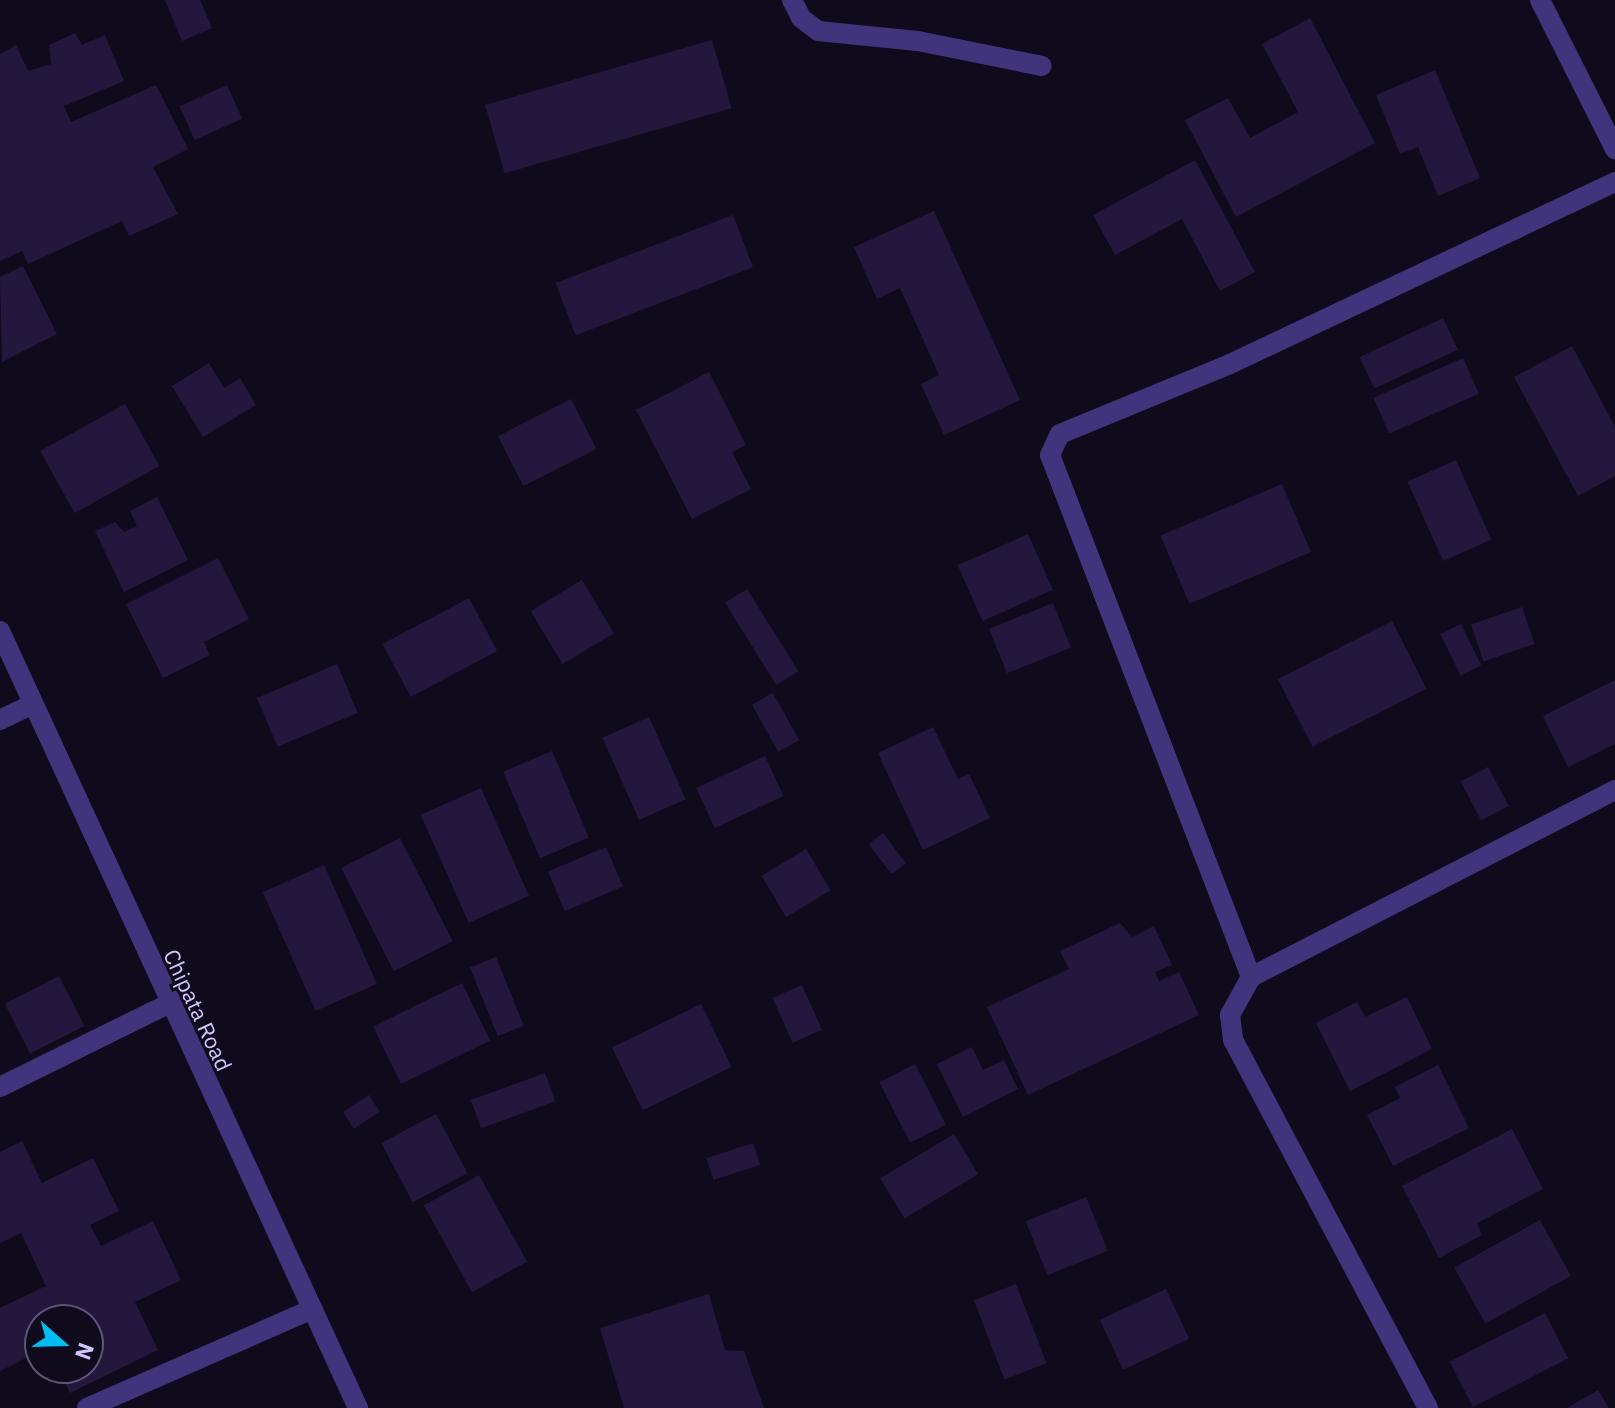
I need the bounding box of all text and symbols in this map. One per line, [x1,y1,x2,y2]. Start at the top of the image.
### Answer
street label: Chipata Road [158,945,238,1075]
north arrow [24,1304,104,1384]
text: N [69,1339,101,1364]

